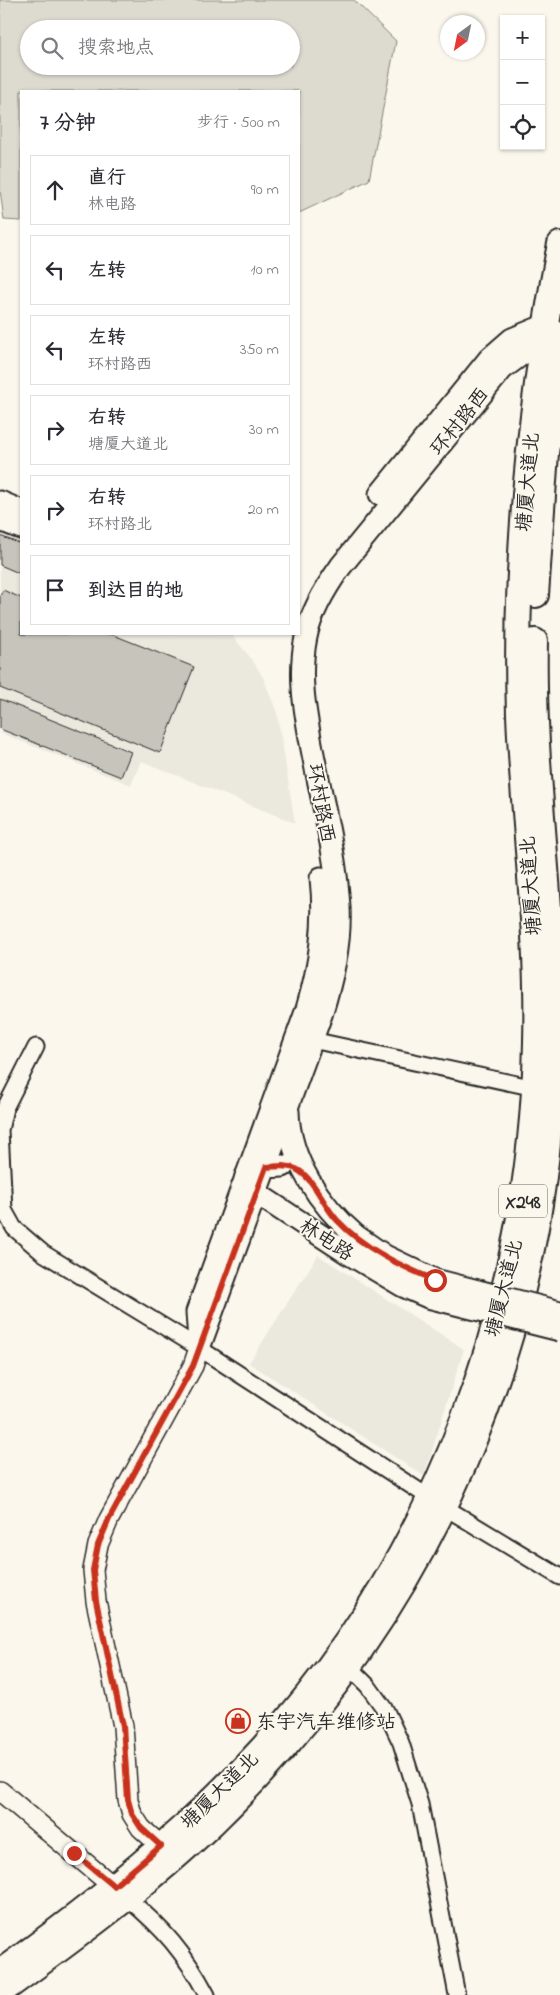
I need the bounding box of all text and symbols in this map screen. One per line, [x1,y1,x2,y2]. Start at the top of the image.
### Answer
north arrow [440,15,485,60]
map controls [500,15,545,150]
button: + [500,15,545,60]
search box [20,20,300,75]
icon: search [38,34,66,62]
text: 搜索地点 [78,35,154,62]
button: − [500,60,545,105]
button: locate [500,105,545,150]
text: 7 分钟 [40,109,96,139]
text: 步行 · 500 m [197,111,280,135]
text: 直行 [88,165,126,192]
icon: ahead [41,176,69,204]
text: 90 m [251,178,279,202]
text: 林电路 [88,193,136,217]
icon: left [41,256,69,284]
text: 左转 [88,258,126,285]
text: 10 m [251,258,279,282]
text: 左转 [88,325,126,352]
icon: left [41,336,69,364]
text: 350 m [240,338,279,362]
text: 环村路西 [88,353,152,377]
street label: 环村路西 [425,382,497,463]
text: 右转 [88,405,126,432]
icon: right [41,416,69,444]
text: 30 m [249,418,279,442]
street label: 塘厦大道北 [511,431,548,533]
text: 塘厦大道北 [88,433,168,457]
text: 右转 [88,485,126,512]
icon: right [41,496,69,524]
text: 20 m [248,498,279,522]
text: 环村路北 [88,513,152,537]
icon: arrive [41,576,69,604]
text: 到达目的地 [88,578,183,605]
street label: 环村路西 [298,762,341,845]
street label: 塘厦大道北 [515,835,550,937]
road number: X248 [499,1184,547,1218]
street label: 林电路 [293,1213,360,1270]
street label: 塘厦大道北 [479,1237,532,1341]
route start [424,1269,447,1292]
shop icon: 东宇汽车维修站 [225,1708,251,1734]
place label: 东宇汽车维修站 [256,1709,396,1738]
street label: 塘厦大道北 [175,1746,266,1837]
route end [63,1842,86,1865]

